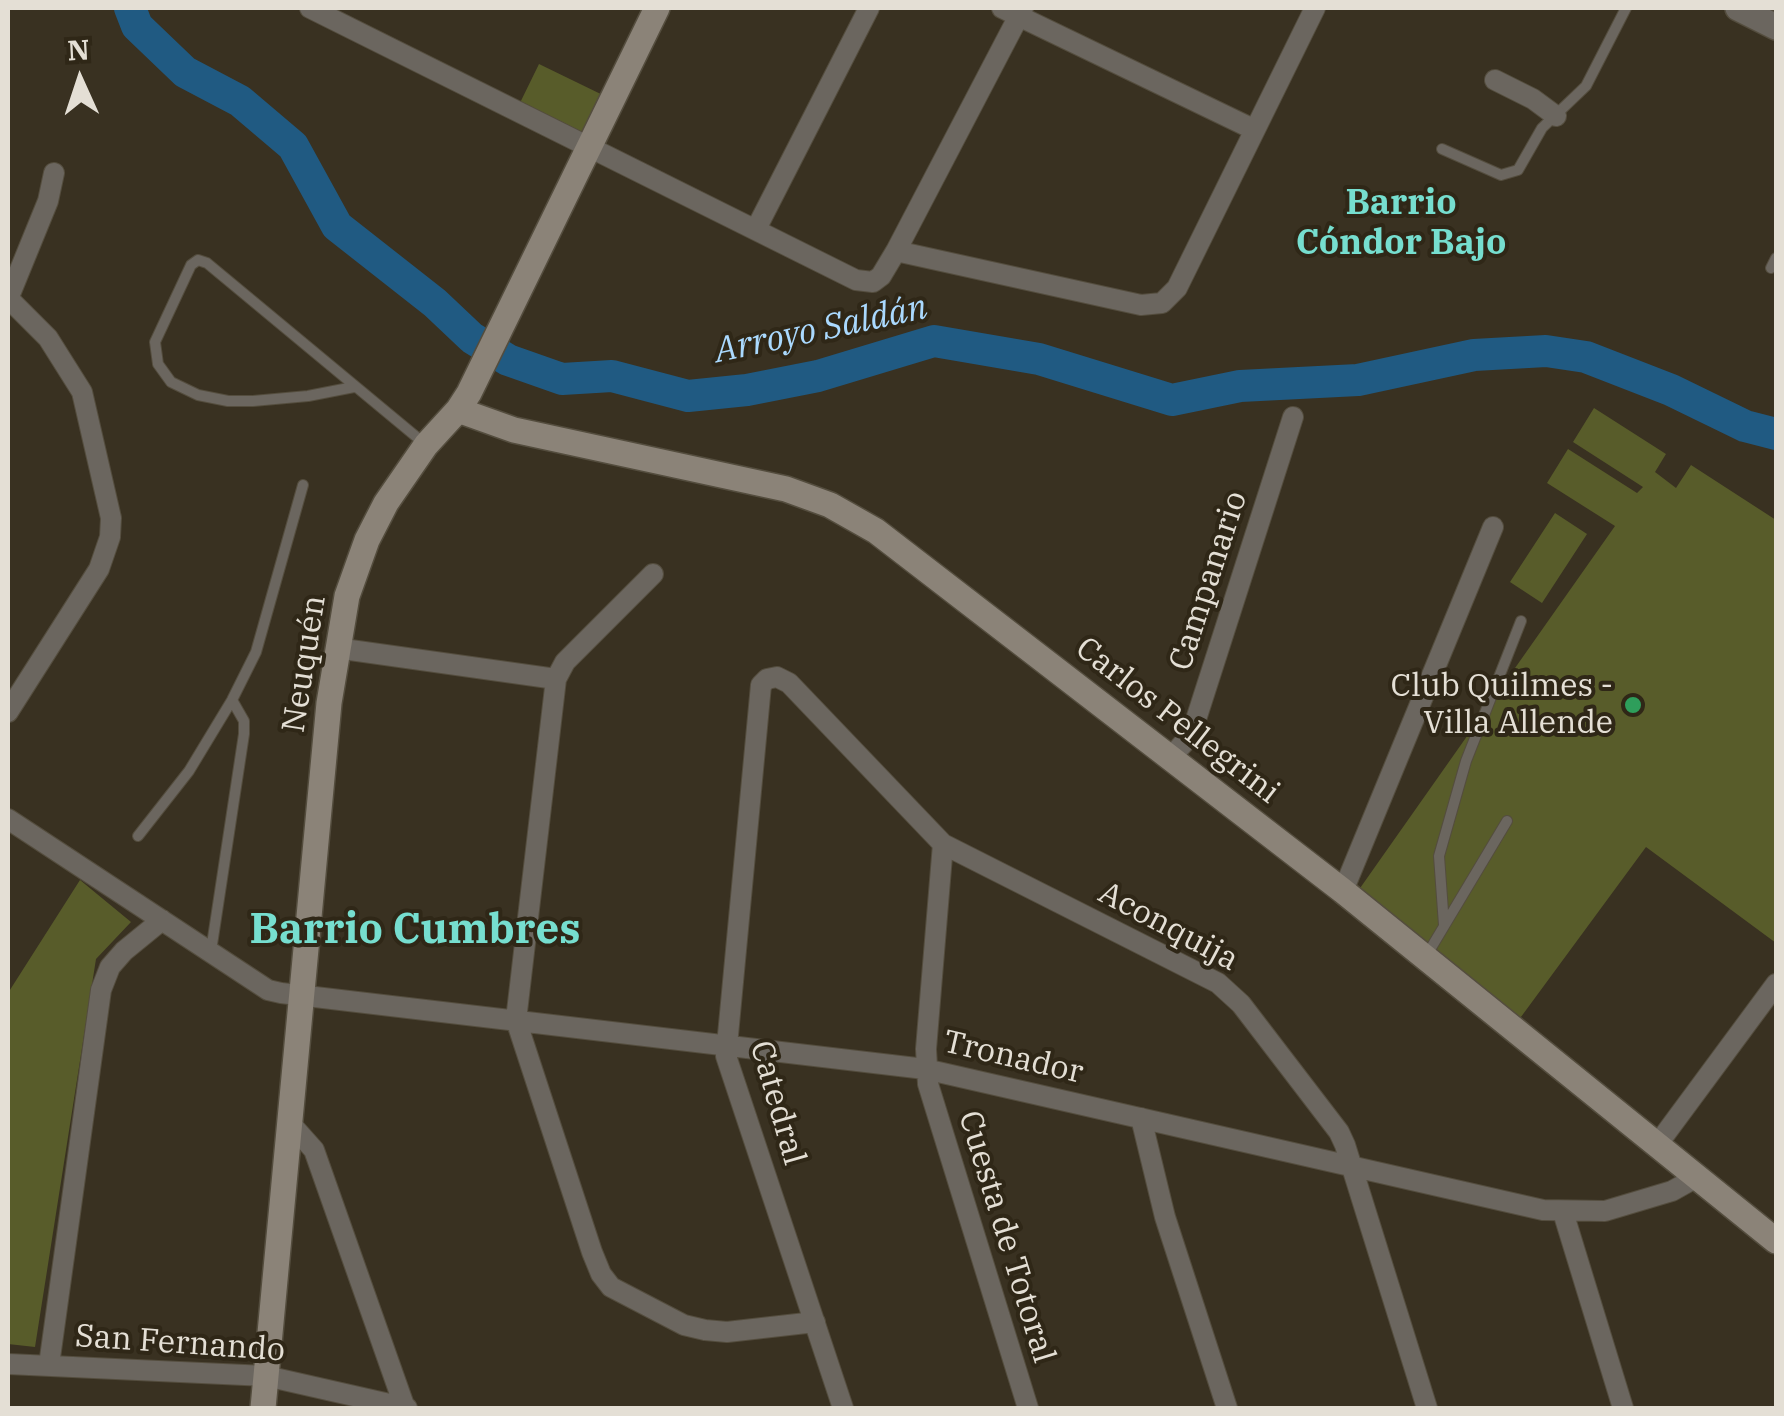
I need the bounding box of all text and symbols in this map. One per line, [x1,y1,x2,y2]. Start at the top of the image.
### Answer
north arrow [30,30,130,130]
text: N [66,30,90,69]
district label: Barrio Cóndor Bajo [1296,183,1506,265]
water label: Arroyo Saldán [711,287,931,373]
street label: Campanario [1162,487,1256,675]
street label: Neuquén [275,593,335,735]
street label: Carlos Pellegrini [1068,630,1286,812]
place label: Club Quilmes - Villa Allende [1391,668,1613,743]
marker: Club Quilmes - Villa Allende [1622,694,1644,716]
street label: Aconquija [1092,874,1244,980]
district label: Barrio Cumbres [249,906,581,956]
street label: Tronador [939,1023,1087,1093]
street label: Catedral [741,1037,813,1169]
street label: Cuesta de Totoral [949,1106,1063,1368]
street label: San Fernando [74,1318,286,1370]

